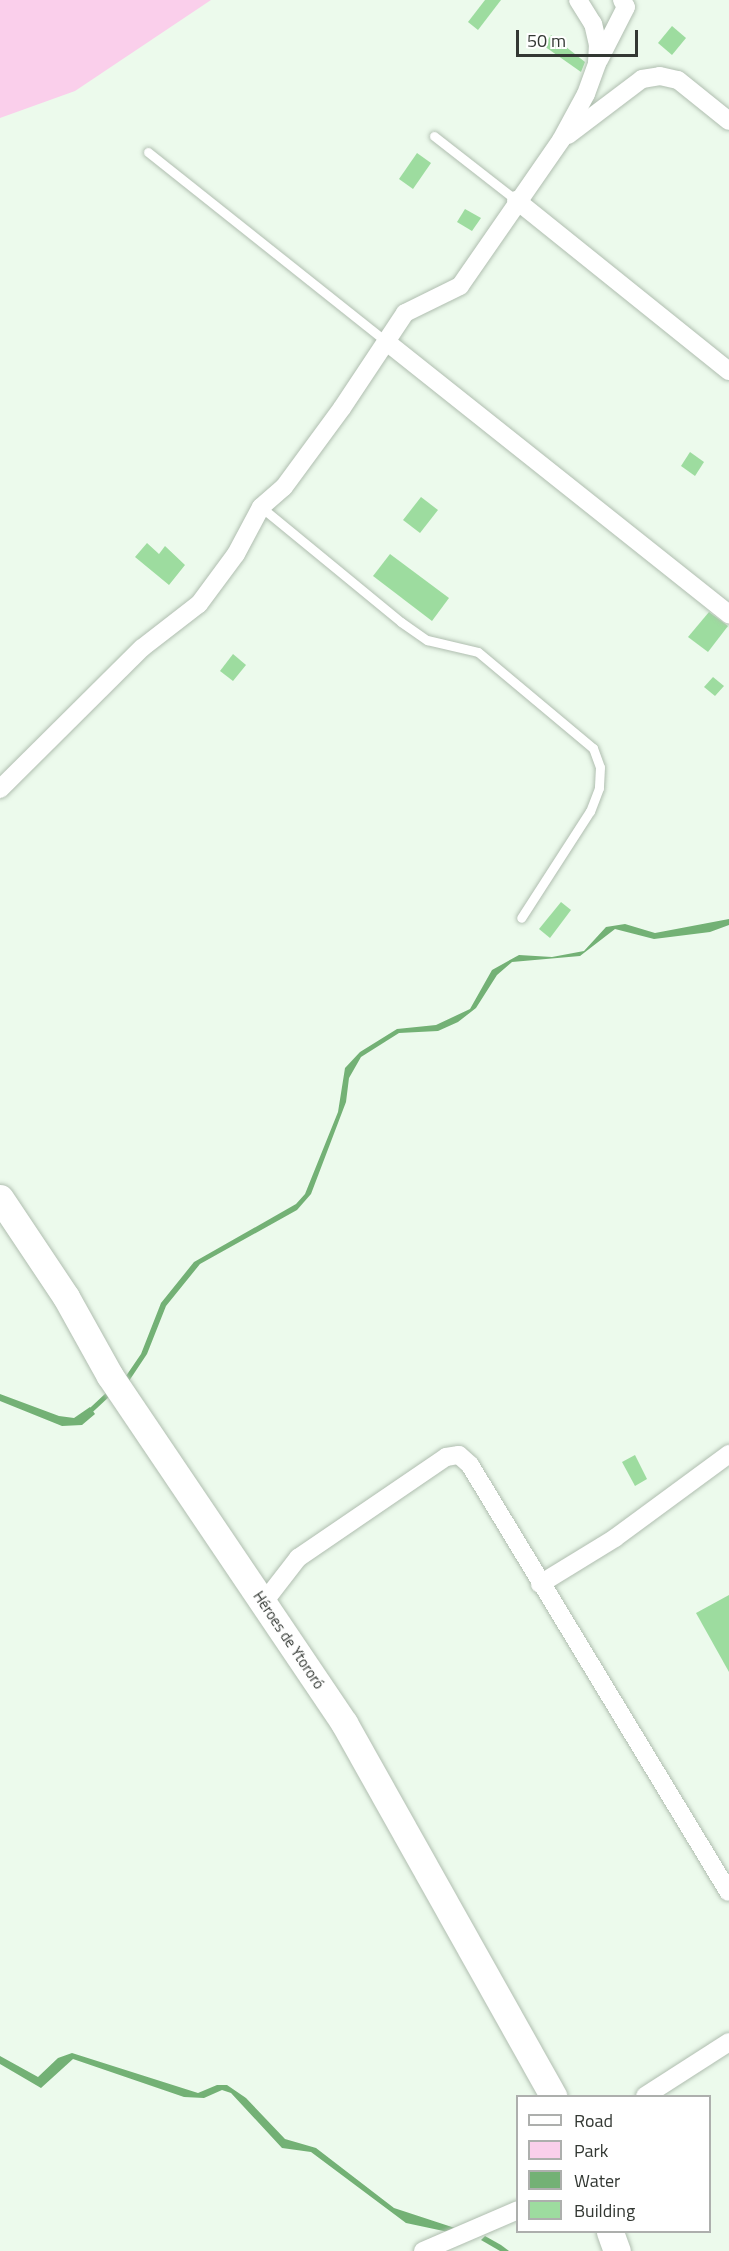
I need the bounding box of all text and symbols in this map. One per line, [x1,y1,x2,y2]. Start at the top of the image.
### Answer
scale bar [519,18,640,56]
text: 50 m [527,27,566,54]
street label: Héroes de Ytororó [250,1588,328,1692]
legend [516,2095,711,2233]
text: Road [574,2107,613,2134]
text: Park [574,2137,608,2164]
text: Water [574,2167,620,2194]
text: Building [574,2197,635,2224]

